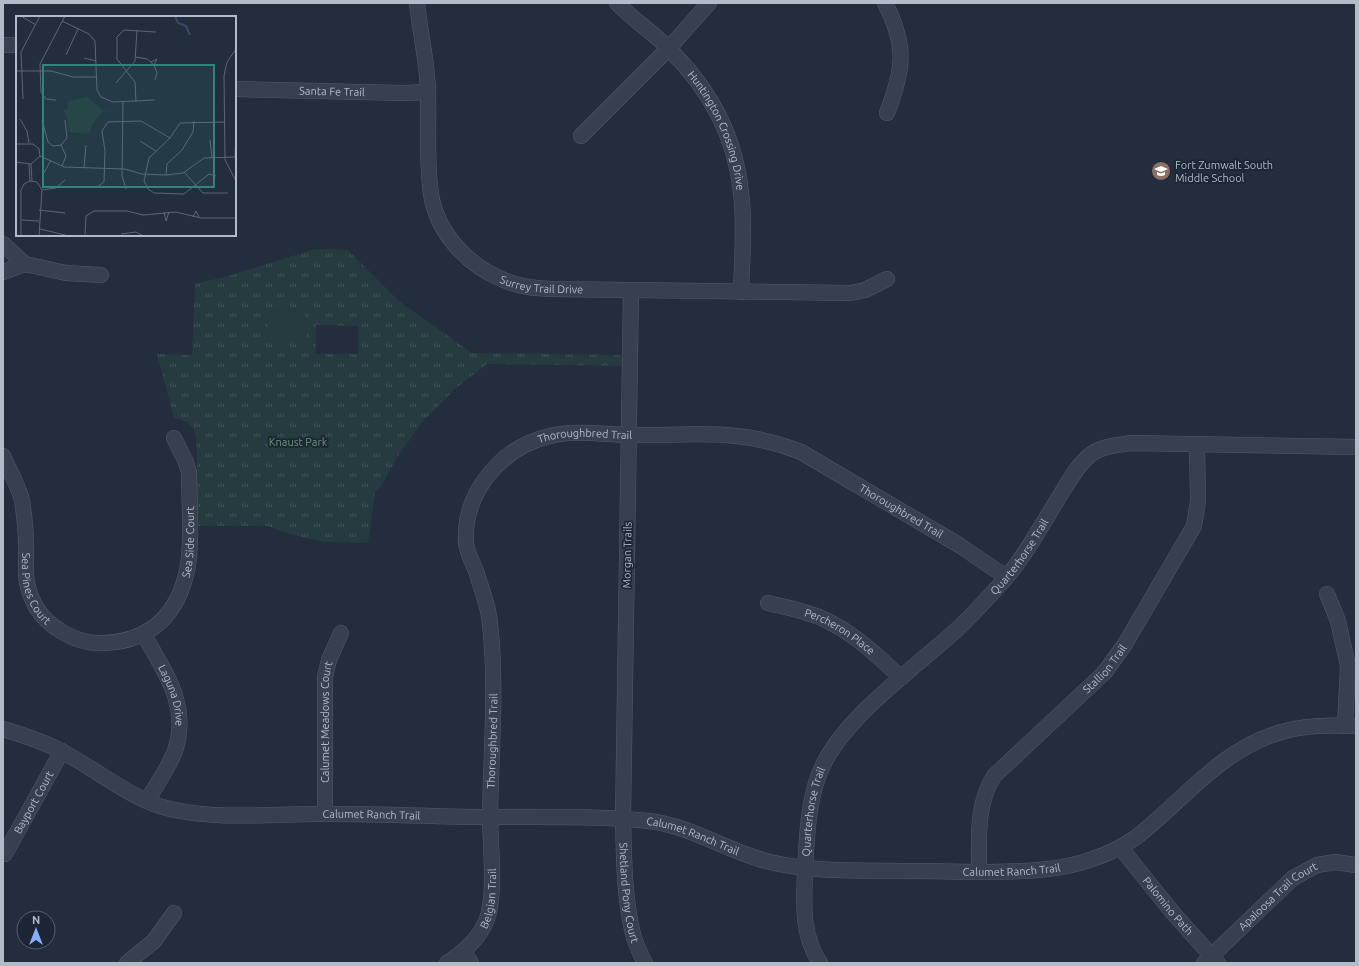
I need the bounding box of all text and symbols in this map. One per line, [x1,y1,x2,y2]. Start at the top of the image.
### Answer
inset map [16,16,236,236]
street label: Huntington Crossing Drive [686,68,747,191]
street label: Santa Fe Trail [299,85,365,98]
place label: Fort Zumwalt South Middle School [1175,159,1273,184]
school or university icon: Fort Zumwalt South Middle School [1150,160,1172,182]
street label: Surrey Trail Drive [498,273,583,295]
street label: Thoroughbred Trail [536,427,632,445]
park label: Knaust Park [269,436,328,448]
street label: Thoroughbred Trail [857,482,945,540]
street label: Sea Side Court [180,505,196,579]
street label: Quarterhorse Trail [988,517,1051,597]
street label: Morgan Trails [620,521,634,589]
street label: Sea Pines Court [20,552,54,627]
street label: Percheron Place [803,606,877,657]
street label: Stallion Trail [1080,642,1129,696]
street label: Calumet Meadows Court [319,659,335,783]
street label: Laguna Drive [156,662,186,726]
street label: Thoroughbred Trail [485,693,499,789]
street label: Quarterhorse Trail [800,765,827,857]
street label: Bayport Court [11,768,56,836]
street label: Calumet Ranch Trail [322,808,421,822]
street label: Calumet Ranch Trail [646,815,741,857]
street label: Shetland Pony Court [618,842,641,945]
street label: Apaloosa Trail Court [1236,860,1320,933]
street label: Calumet Ranch Trail [963,861,1061,878]
street label: Belgian Trail [478,868,498,931]
street label: Palomino Path [1140,875,1196,937]
north arrow [16,910,56,950]
text: N [32,914,40,926]

